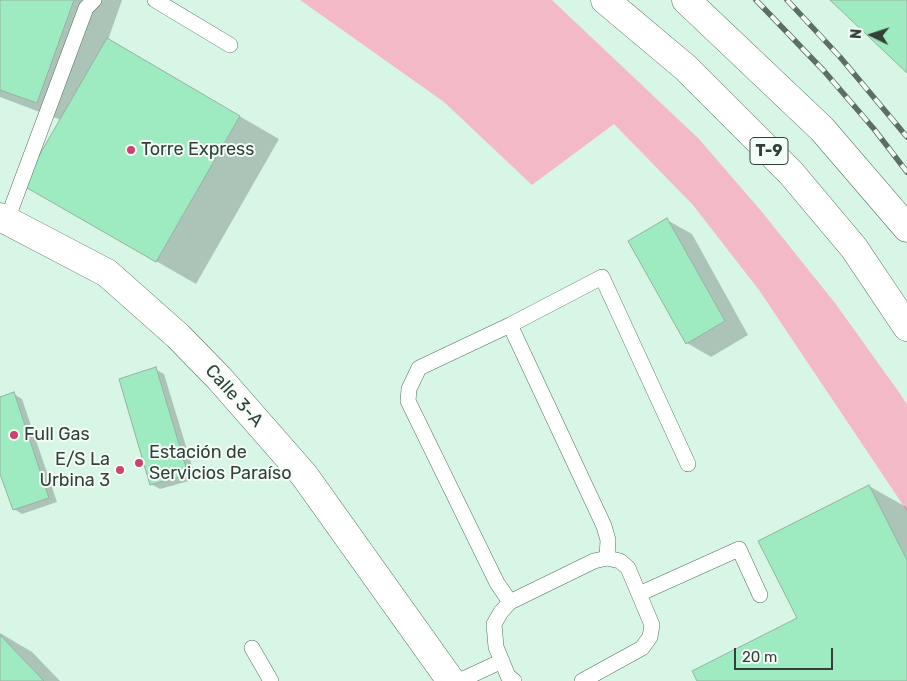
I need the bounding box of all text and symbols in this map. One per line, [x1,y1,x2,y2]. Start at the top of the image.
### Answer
north arrow [847,10,897,60]
text: N [848,28,865,40]
road number: T-9 [750,138,788,164]
place label: Torre Express [141,139,254,161]
marker: Torre Express [125,144,137,156]
street label: Calle 3-A [200,360,268,432]
place label: Full Gas [24,424,90,446]
marker: Full Gas [8,429,20,441]
place label: Estación de Servicios Paraíso [149,442,291,484]
place label: E/S La Urbina 3 [39,449,110,492]
marker: Estación de Servicios Paraíso [133,457,145,469]
marker: E/S La Urbina 3 [114,464,126,476]
scale bar [737,638,836,670]
text: 20 m [742,648,777,666]

